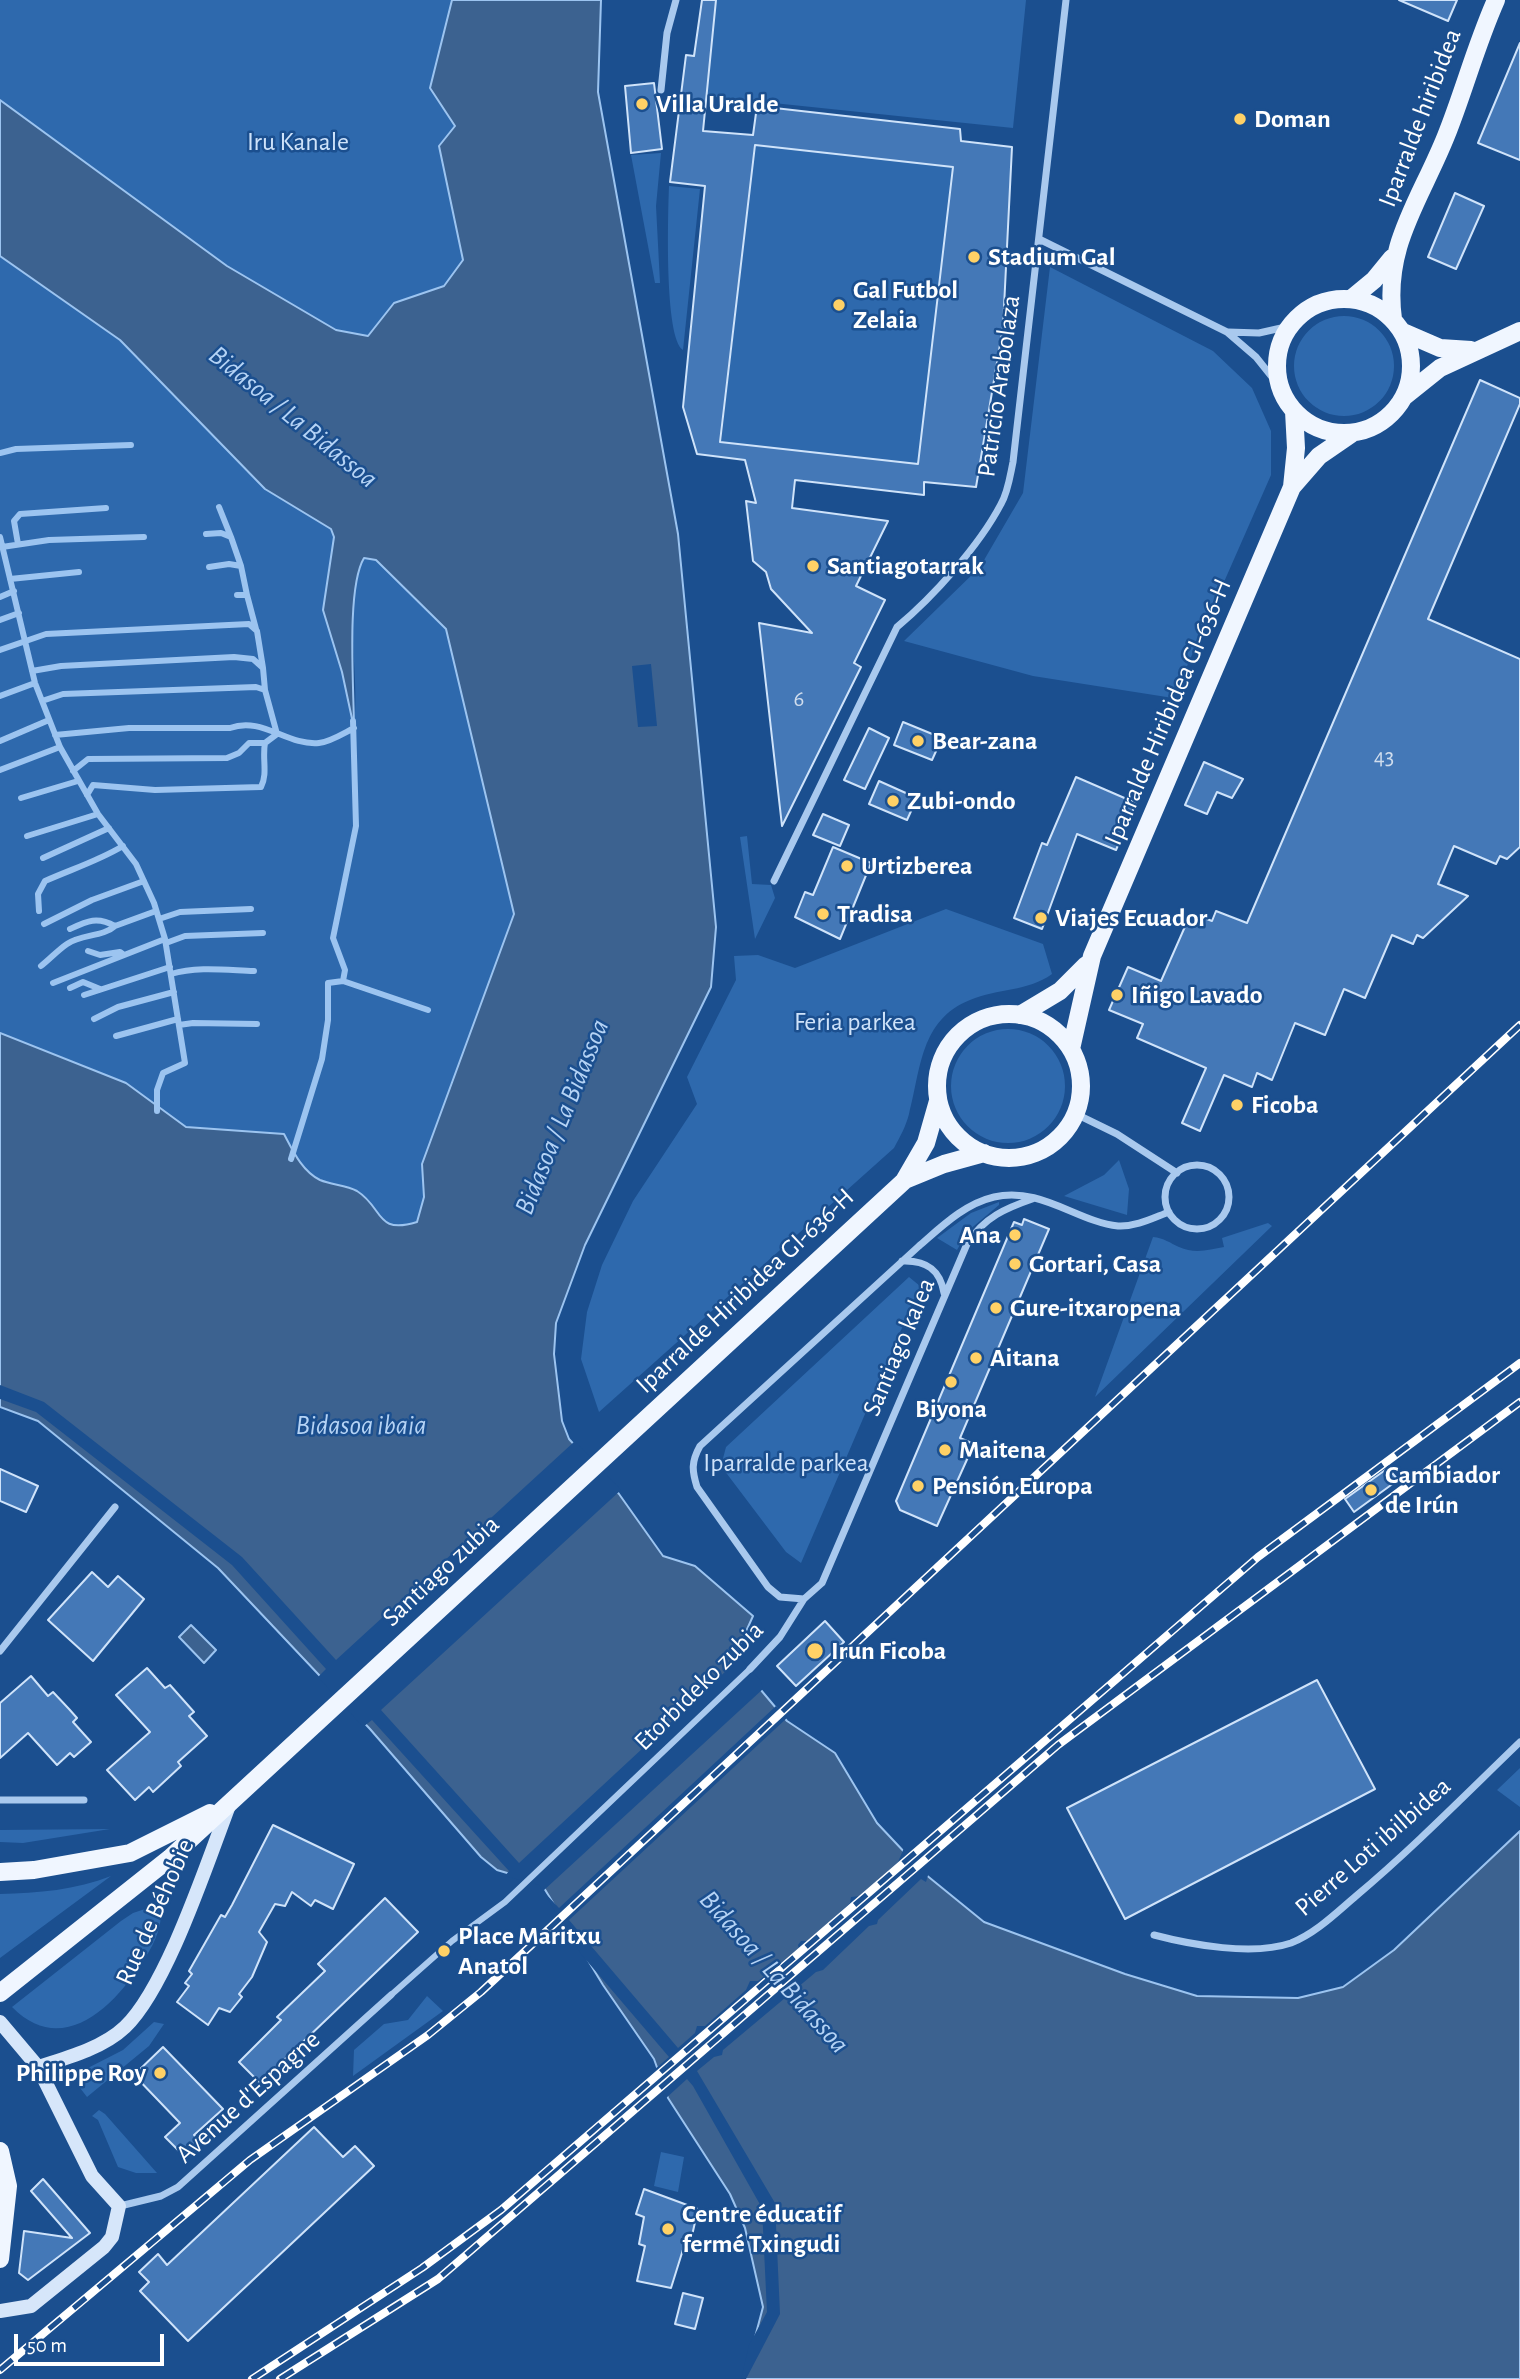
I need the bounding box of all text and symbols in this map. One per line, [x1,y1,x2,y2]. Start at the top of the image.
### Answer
street label: Iparralde hiribidea [1372,25,1468,211]
place label: Villa Uralde [656,88,778,120]
marker: Villa Uralde [634,96,650,112]
place label: Doman [1254,103,1331,135]
marker: Doman [1232,111,1248,127]
park label: Iru Kanale [247,126,349,158]
place label: Stadium Gal [988,241,1116,273]
marker: Stadium Gal [966,249,982,265]
place label: Gal Futbol Zelaia [853,274,958,336]
street label: Patricio Arabolaza [971,293,1027,479]
marker: Gal Futbol Zelaia [831,297,847,313]
water label: Bidasoa / La Bidassoa [202,339,384,495]
place label: Santiagotarrak [827,550,984,582]
marker: Santiagotarrak [805,558,821,574]
street label: Iparralde Hiribidea GI-636-H [1098,574,1238,850]
house number: 6 [794,685,804,713]
place label: Bear-zana [932,725,1037,757]
marker: Bear-zana [910,733,926,749]
house number: 43 [1374,743,1394,771]
place label: Zubi-ondo [907,785,1016,817]
marker: Zubi-ondo [885,793,901,809]
place label: Urtizberea [861,850,973,882]
marker: Urtizberea [839,858,855,874]
place label: Tradisa [837,898,913,930]
place label: Viajes Ecuador [1055,902,1207,934]
marker: Tradisa [815,906,831,922]
marker: Viajes Ecuador [1033,910,1049,926]
place label: Iñigo Lavado [1131,979,1263,1011]
marker: Iñigo Lavado [1109,987,1125,1003]
park label: Feria parkea [794,1006,916,1038]
water label: Bidasoa / La Bidassoa [507,1014,617,1220]
place label: Ficoba [1251,1089,1319,1121]
marker: Ficoba [1229,1097,1245,1113]
street label: Iparralde Hiribidea GI-636-H [629,1182,861,1400]
place label: Ana [959,1219,1001,1251]
marker: Ana [1007,1227,1023,1243]
place label: Gortari, Casa [1029,1248,1161,1280]
marker: Gortari, Casa [1007,1256,1023,1272]
street label: Santiago kalea [856,1273,942,1421]
place label: Gure-itxaropena [1010,1292,1181,1324]
marker: Gure-itxaropena [988,1300,1004,1316]
place label: Aitana [990,1342,1060,1374]
marker: Aitana [968,1350,984,1366]
marker: Biyona [943,1374,959,1390]
place label: Biyona [915,1393,987,1425]
water label: Bidasoa ibaia [295,1409,427,1443]
place label: Maitena [959,1434,1046,1466]
marker: Maitena [937,1442,953,1458]
park label: Iparralde parkea [703,1447,869,1479]
place label: Cambiador de Irún [1385,1459,1500,1520]
place label: Pensión Europa [932,1470,1093,1502]
marker: Pensión Europa [910,1478,926,1494]
marker: Cambiador de Irún [1363,1482,1379,1498]
street label: Santiago zubia [376,1509,506,1633]
street label: Etorbideko zubia [628,1615,770,1757]
place label: Irun Ficoba [831,1635,946,1667]
marker: Irun Ficoba [805,1641,825,1661]
street label: Pierre Loti ibilbidea [1289,1771,1457,1923]
street label: Rue de Béhobie [109,1834,201,1990]
water label: Bidasoa / La Bidassoa [692,1883,856,2061]
place label: Place Maritxu Anatol [458,1920,601,1982]
marker: Place Maritxu Anatol [436,1943,452,1959]
street label: Avenue d'Espagne [169,2024,327,2170]
place label: Philippe Roy [16,2057,146,2089]
marker: Philippe Roy [152,2065,168,2081]
place label: Centre éducatif fermé Txingudi [682,2198,841,2260]
marker: Centre éducatif fermé Txingudi [660,2221,676,2237]
scale bar [18,2320,168,2364]
text: 50 m [27,2335,67,2356]

